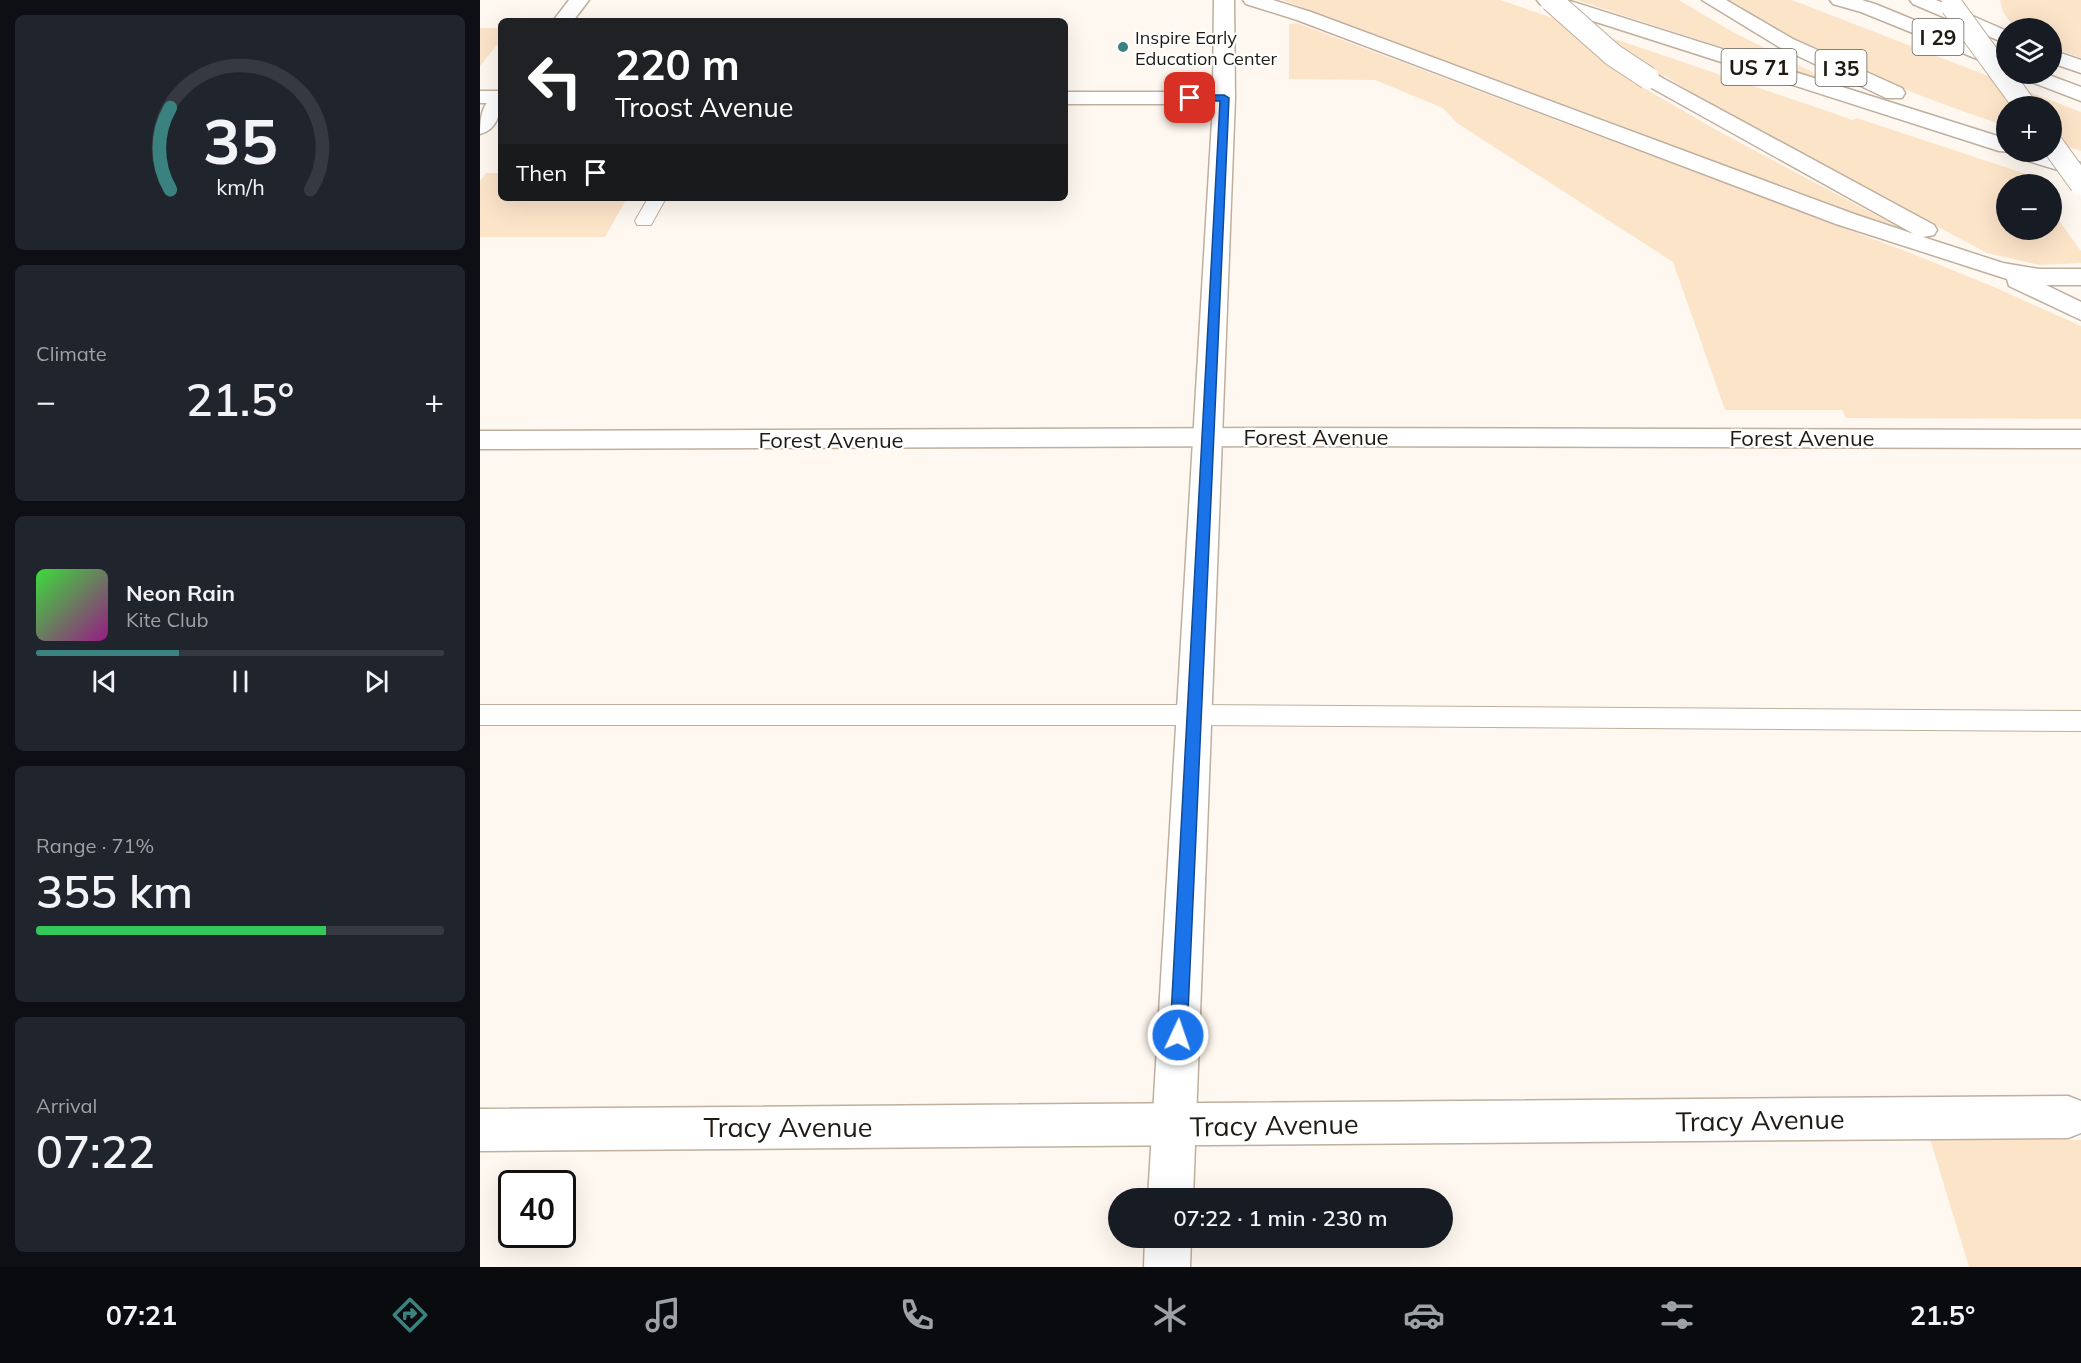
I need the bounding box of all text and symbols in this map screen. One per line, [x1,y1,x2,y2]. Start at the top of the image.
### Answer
map controls [1996,18,2062,240]
button: layers [1996,18,2062,84]
road number: I 29 [1912,19,1964,55]
place label: Inspire Early Education Center [1135,26,1277,70]
text: 220 m [615,38,740,91]
marker: Inspire Early Education Center [1116,40,1130,54]
icon: left [516,42,594,120]
road number: US 71 [1722,49,1796,85]
road number: I 35 [1816,50,1866,86]
pin [1164,72,1215,123]
icon: arrive [1173,81,1206,114]
text: Troost Avenue [615,90,794,124]
button: + [1996,96,2062,162]
text: 35 [203,101,277,180]
icon: arrive [579,156,612,189]
text: Then [516,159,567,187]
text: km/h [216,173,264,200]
button: − [1996,174,2062,240]
text: Climate [36,341,107,366]
text: 21.5° [186,371,294,427]
text: − [36,380,56,421]
text: + [424,380,444,421]
street label: Forest Avenue [1243,423,1389,451]
street label: Forest Avenue [1729,424,1875,452]
street label: Forest Avenue [758,426,904,454]
text: Neon Rain [126,579,235,607]
text: Kite Club [126,607,208,632]
icon: previous [88,665,121,698]
icon: pause [224,665,257,698]
icon: next [360,665,393,698]
text: Range · 71% [36,833,154,858]
text: 355 km [36,863,193,919]
position arrow [1146,1003,1210,1067]
text: Arrival [36,1093,97,1118]
street label: Tracy Avenue [1675,1102,1845,1138]
street label: Tracy Avenue [1189,1107,1359,1143]
street label: Tracy Avenue [703,1110,873,1144]
text: 07:22 [36,1123,155,1179]
speed limit sign: 40 [498,1170,576,1248]
text: 07:22 · 1 min · 230 m [1173,1204,1388,1232]
icon: directions [389,1294,431,1336]
icon: music [642,1294,684,1336]
icon: phone [896,1294,938,1336]
icon: climate [1149,1294,1191,1336]
icon: car [1403,1294,1445,1336]
icon: filters [1656,1294,1698,1336]
text: 07:21 [106,1298,177,1332]
text: 21.5° [1910,1298,1975,1332]

